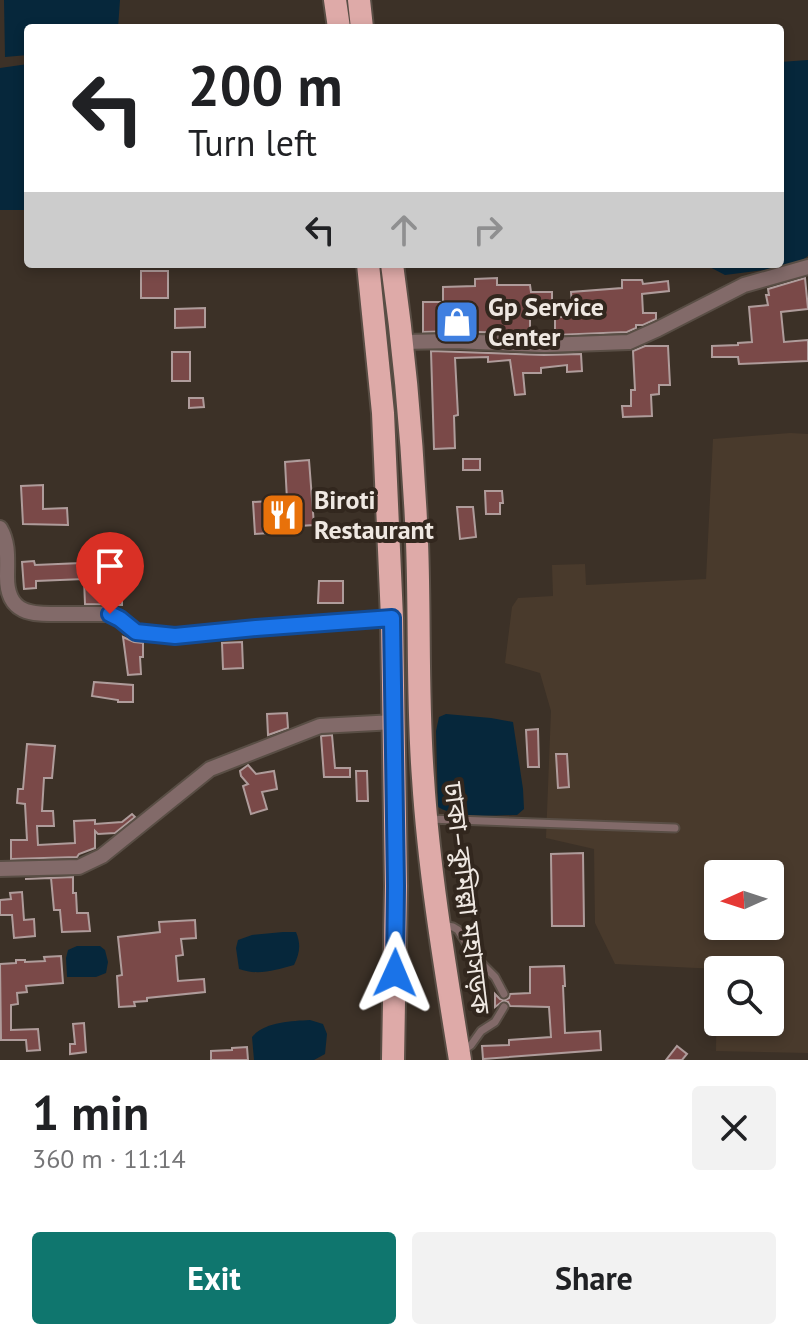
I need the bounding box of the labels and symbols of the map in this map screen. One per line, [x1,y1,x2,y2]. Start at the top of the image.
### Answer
place label: Gp Service Center [488,290,604,353]
shop icon: Gp Service Center [433,298,481,346]
place label: Biroti Restaurant [314,483,434,546]
restaurant icon: Biroti Restaurant [259,491,307,539]
pin [76,532,144,614]
street label: ঢাকা–কুমিল্লা মহাসড়ক [437,779,498,1017]
north arrow [704,860,784,940]
position arrow [353,931,437,1015]

